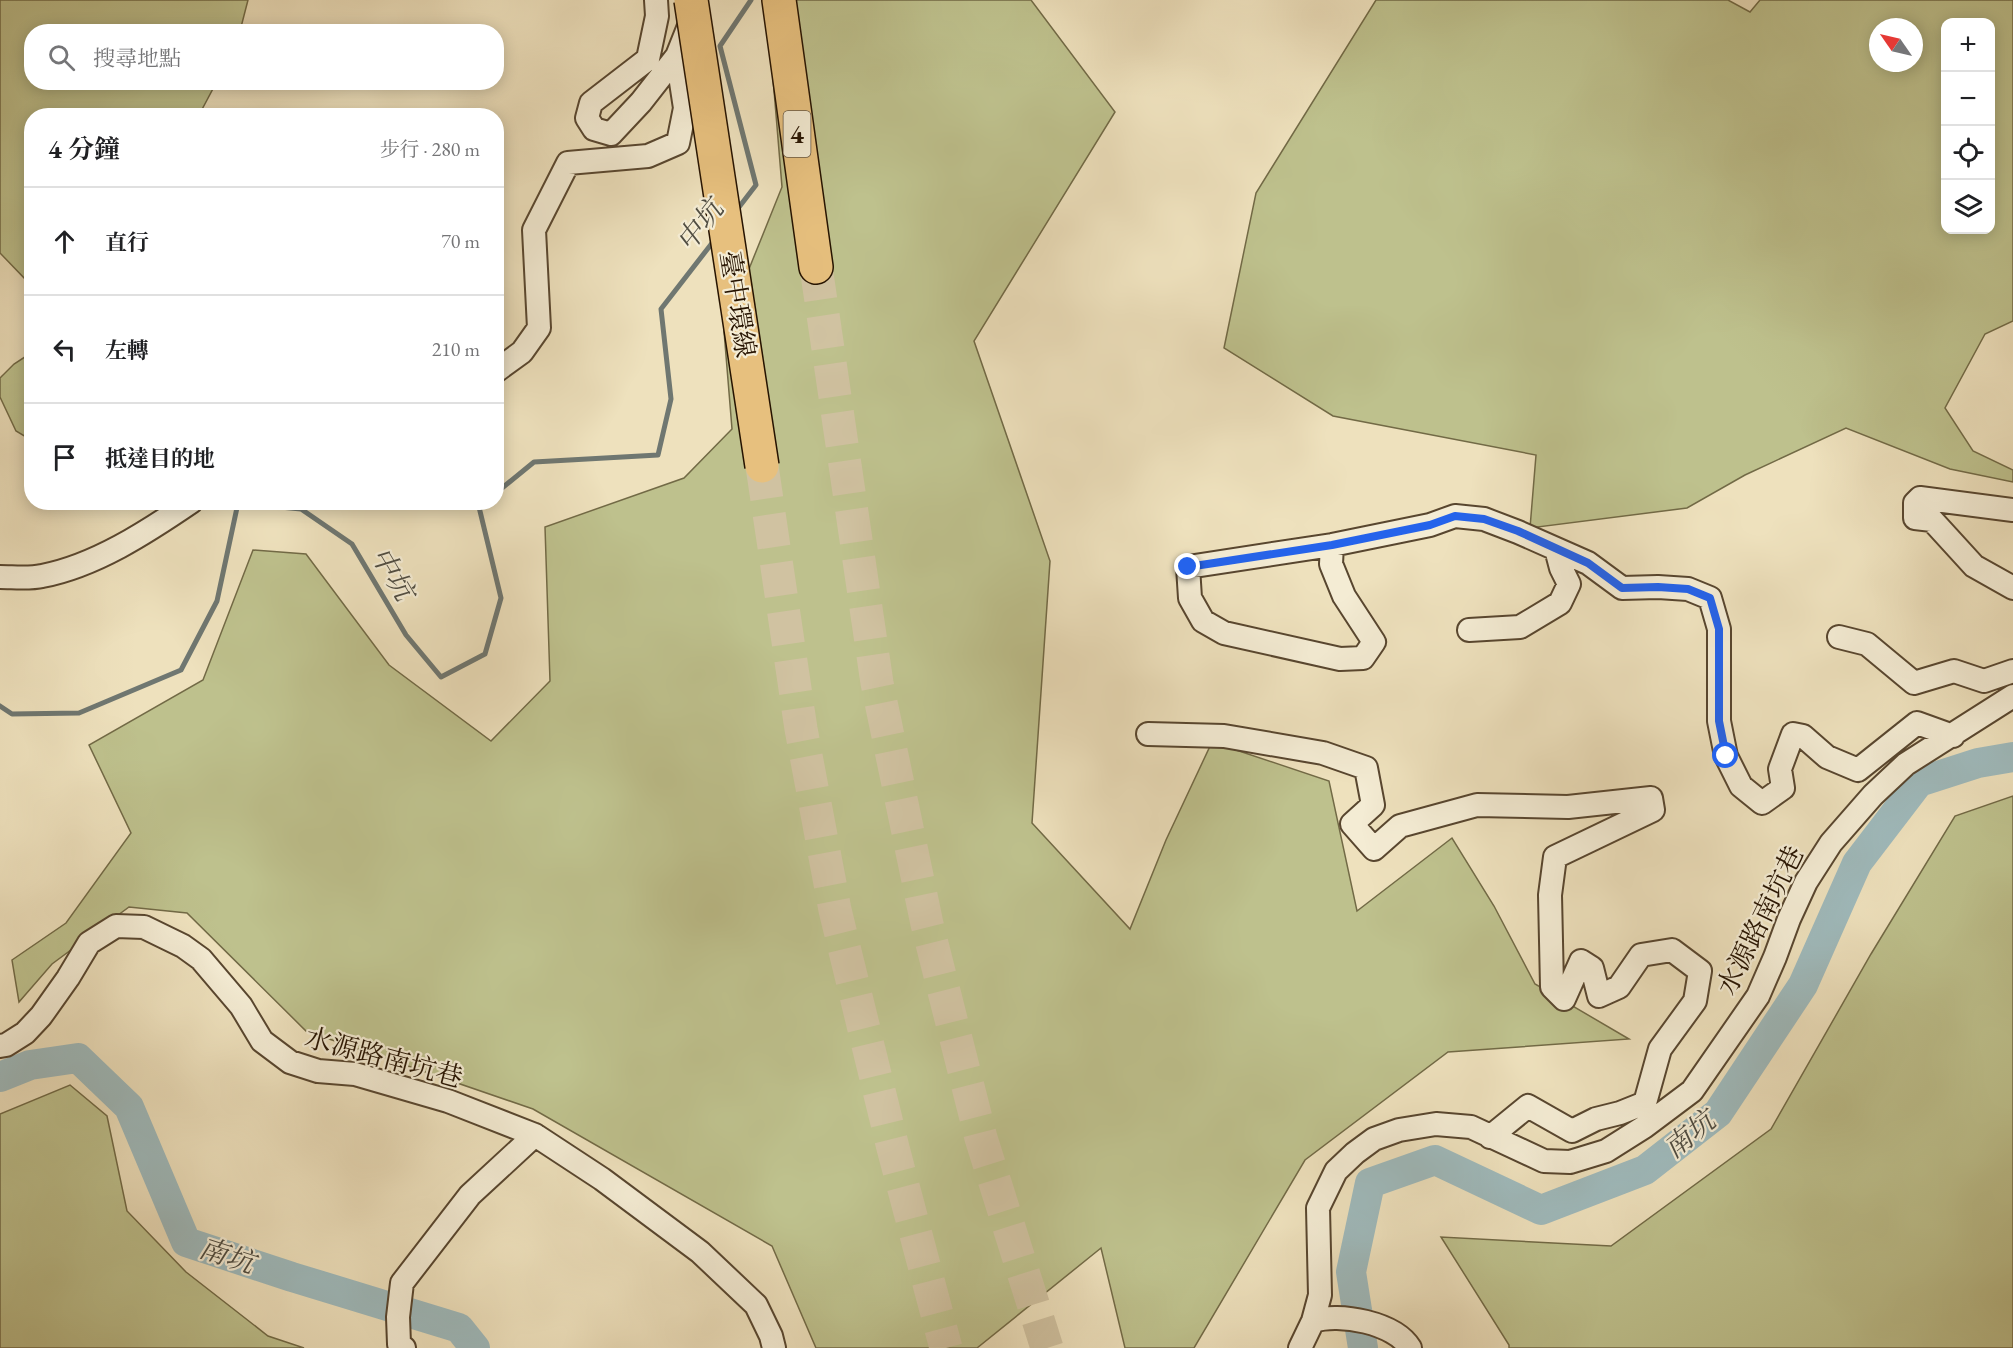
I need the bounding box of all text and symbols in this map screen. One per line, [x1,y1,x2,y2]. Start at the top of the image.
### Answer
north arrow [1869,18,1923,72]
map controls [1941,18,1995,234]
button: + [1941,18,1995,72]
search box [24,24,504,90]
icon: search [45,41,78,74]
text: 搜尋地點 [93,44,181,73]
button: − [1941,72,1995,126]
road number: 4 [784,111,810,157]
button: locate [1941,126,1995,180]
text: 4 分鐘 [48,132,120,166]
text: 步行 · 280 m [380,136,480,162]
button: layers [1941,180,1995,234]
water label: 中坑 [668,189,733,258]
icon: ahead [48,225,81,258]
text: 直行 [105,228,149,257]
text: 70 m [441,228,480,254]
street label: 臺中環線 [712,248,764,360]
icon: left [48,333,81,366]
text: 左轉 [105,336,149,365]
text: 210 m [432,336,480,362]
icon: arrive [48,441,81,474]
text: 抵達目的地 [105,444,215,473]
water label: 中坑 [363,540,425,610]
route end [1174,553,1200,579]
route start [1712,742,1738,768]
street label: 水源路南坑巷 [1709,840,1811,1000]
street label: 水源路南坑巷 [301,1019,467,1095]
water label: 南坑 [1656,1100,1725,1166]
water label: 南坑 [195,1229,263,1282]

